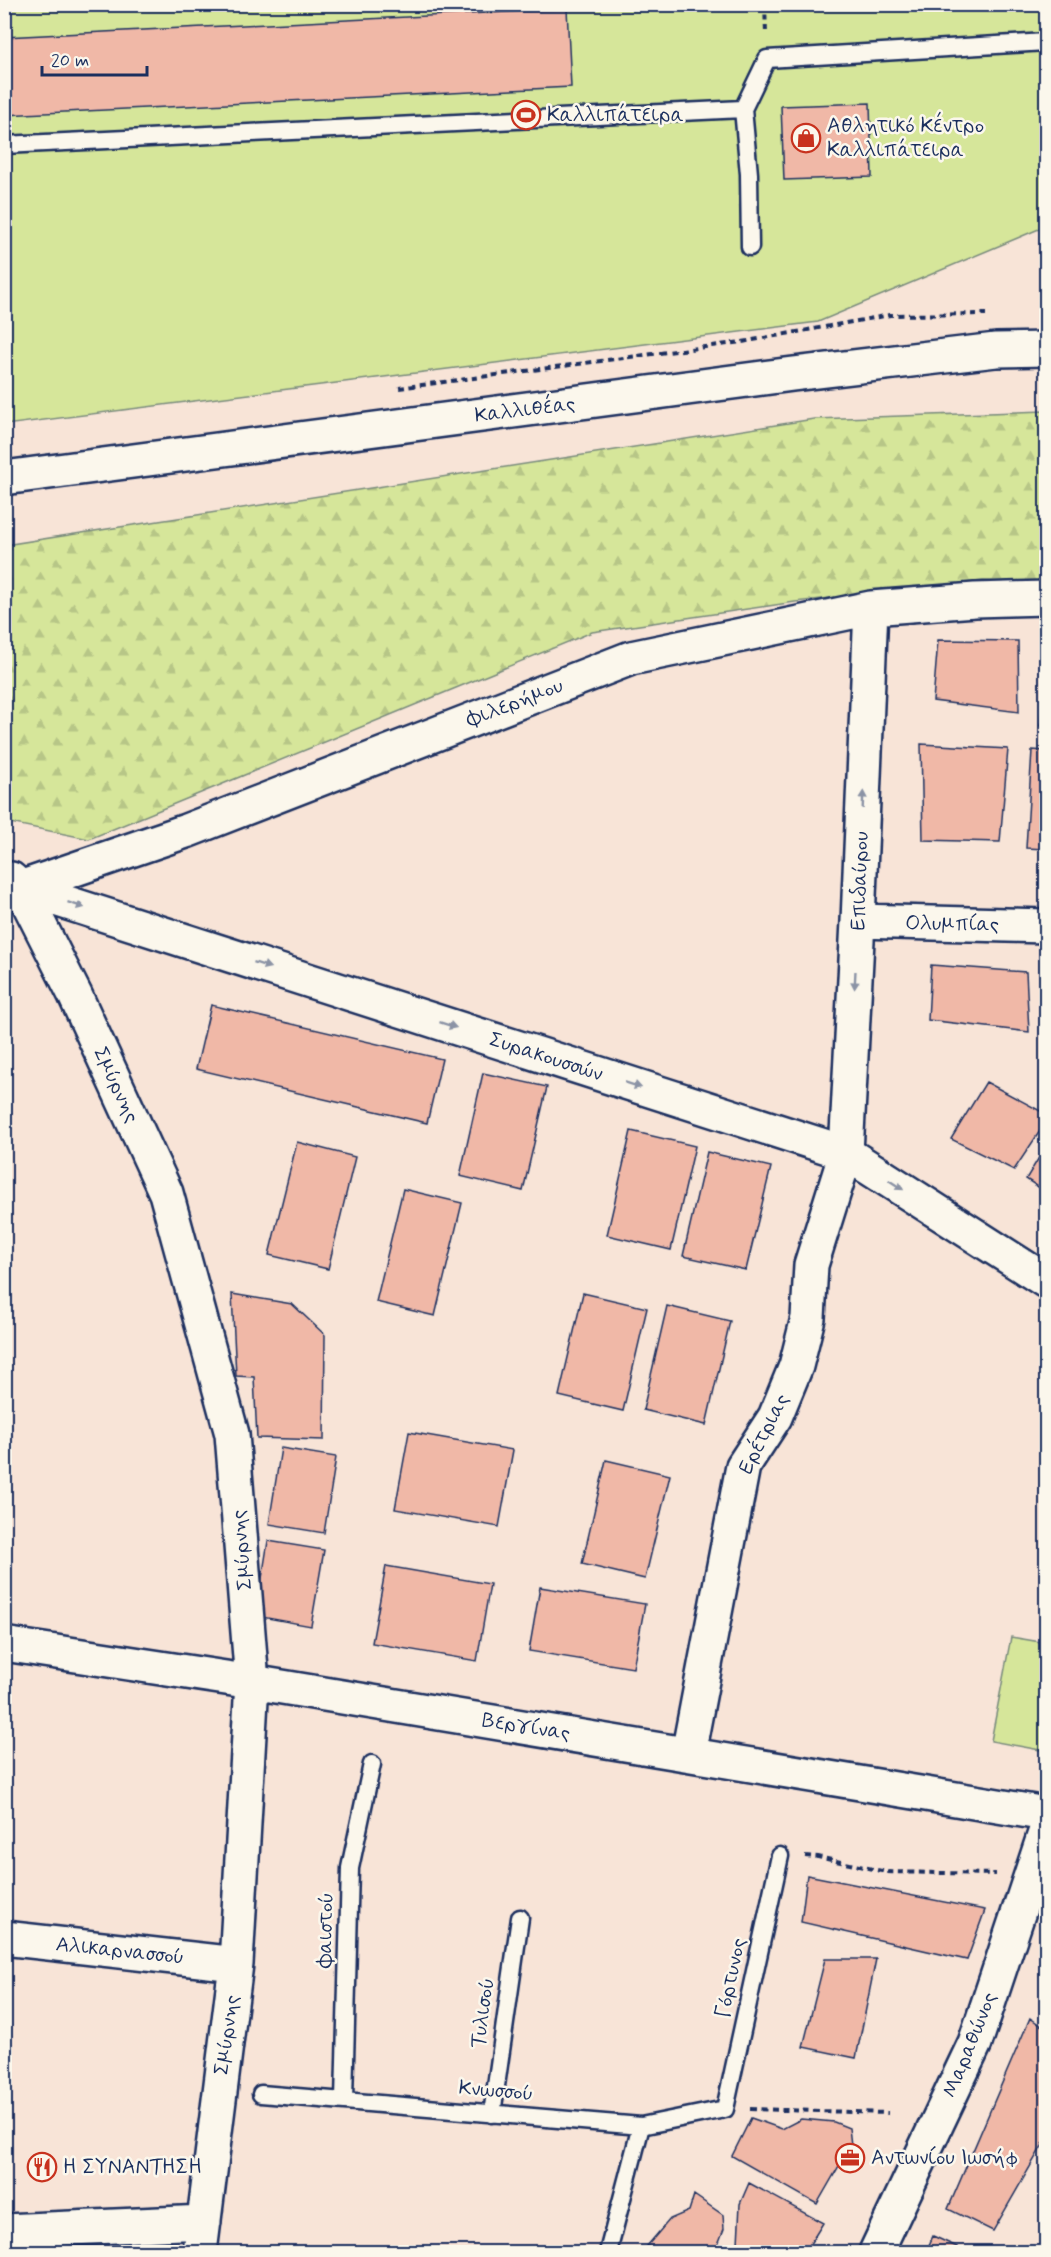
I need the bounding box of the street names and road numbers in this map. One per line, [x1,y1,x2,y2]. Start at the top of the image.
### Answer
street label: Καλλιθέας [473,389,577,430]
street label: Φιλερήμου [462,672,567,735]
street label: Επιδαύρου [844,831,876,931]
street label: Ολυμπίας [905,909,999,939]
street label: Συρακουσσών [486,1025,606,1089]
street label: Σμύρνης [86,1042,146,1128]
street label: Ερέτριας [731,1389,796,1479]
street label: Σμύρνης [225,1509,259,1591]
street label: Βεργίνας [480,1706,572,1748]
street label: Φαιστού [311,1892,341,1969]
street label: Αλικαρνασσού [54,1930,186,1972]
street label: Γόρτυνος [709,1935,753,2021]
street label: Τυλισού [464,1976,502,2050]
street label: Μαραθώνος [936,1988,1004,2102]
street label: Σμύρνης [208,1993,246,2077]
street label: Κνωσσού [458,2074,534,2108]

